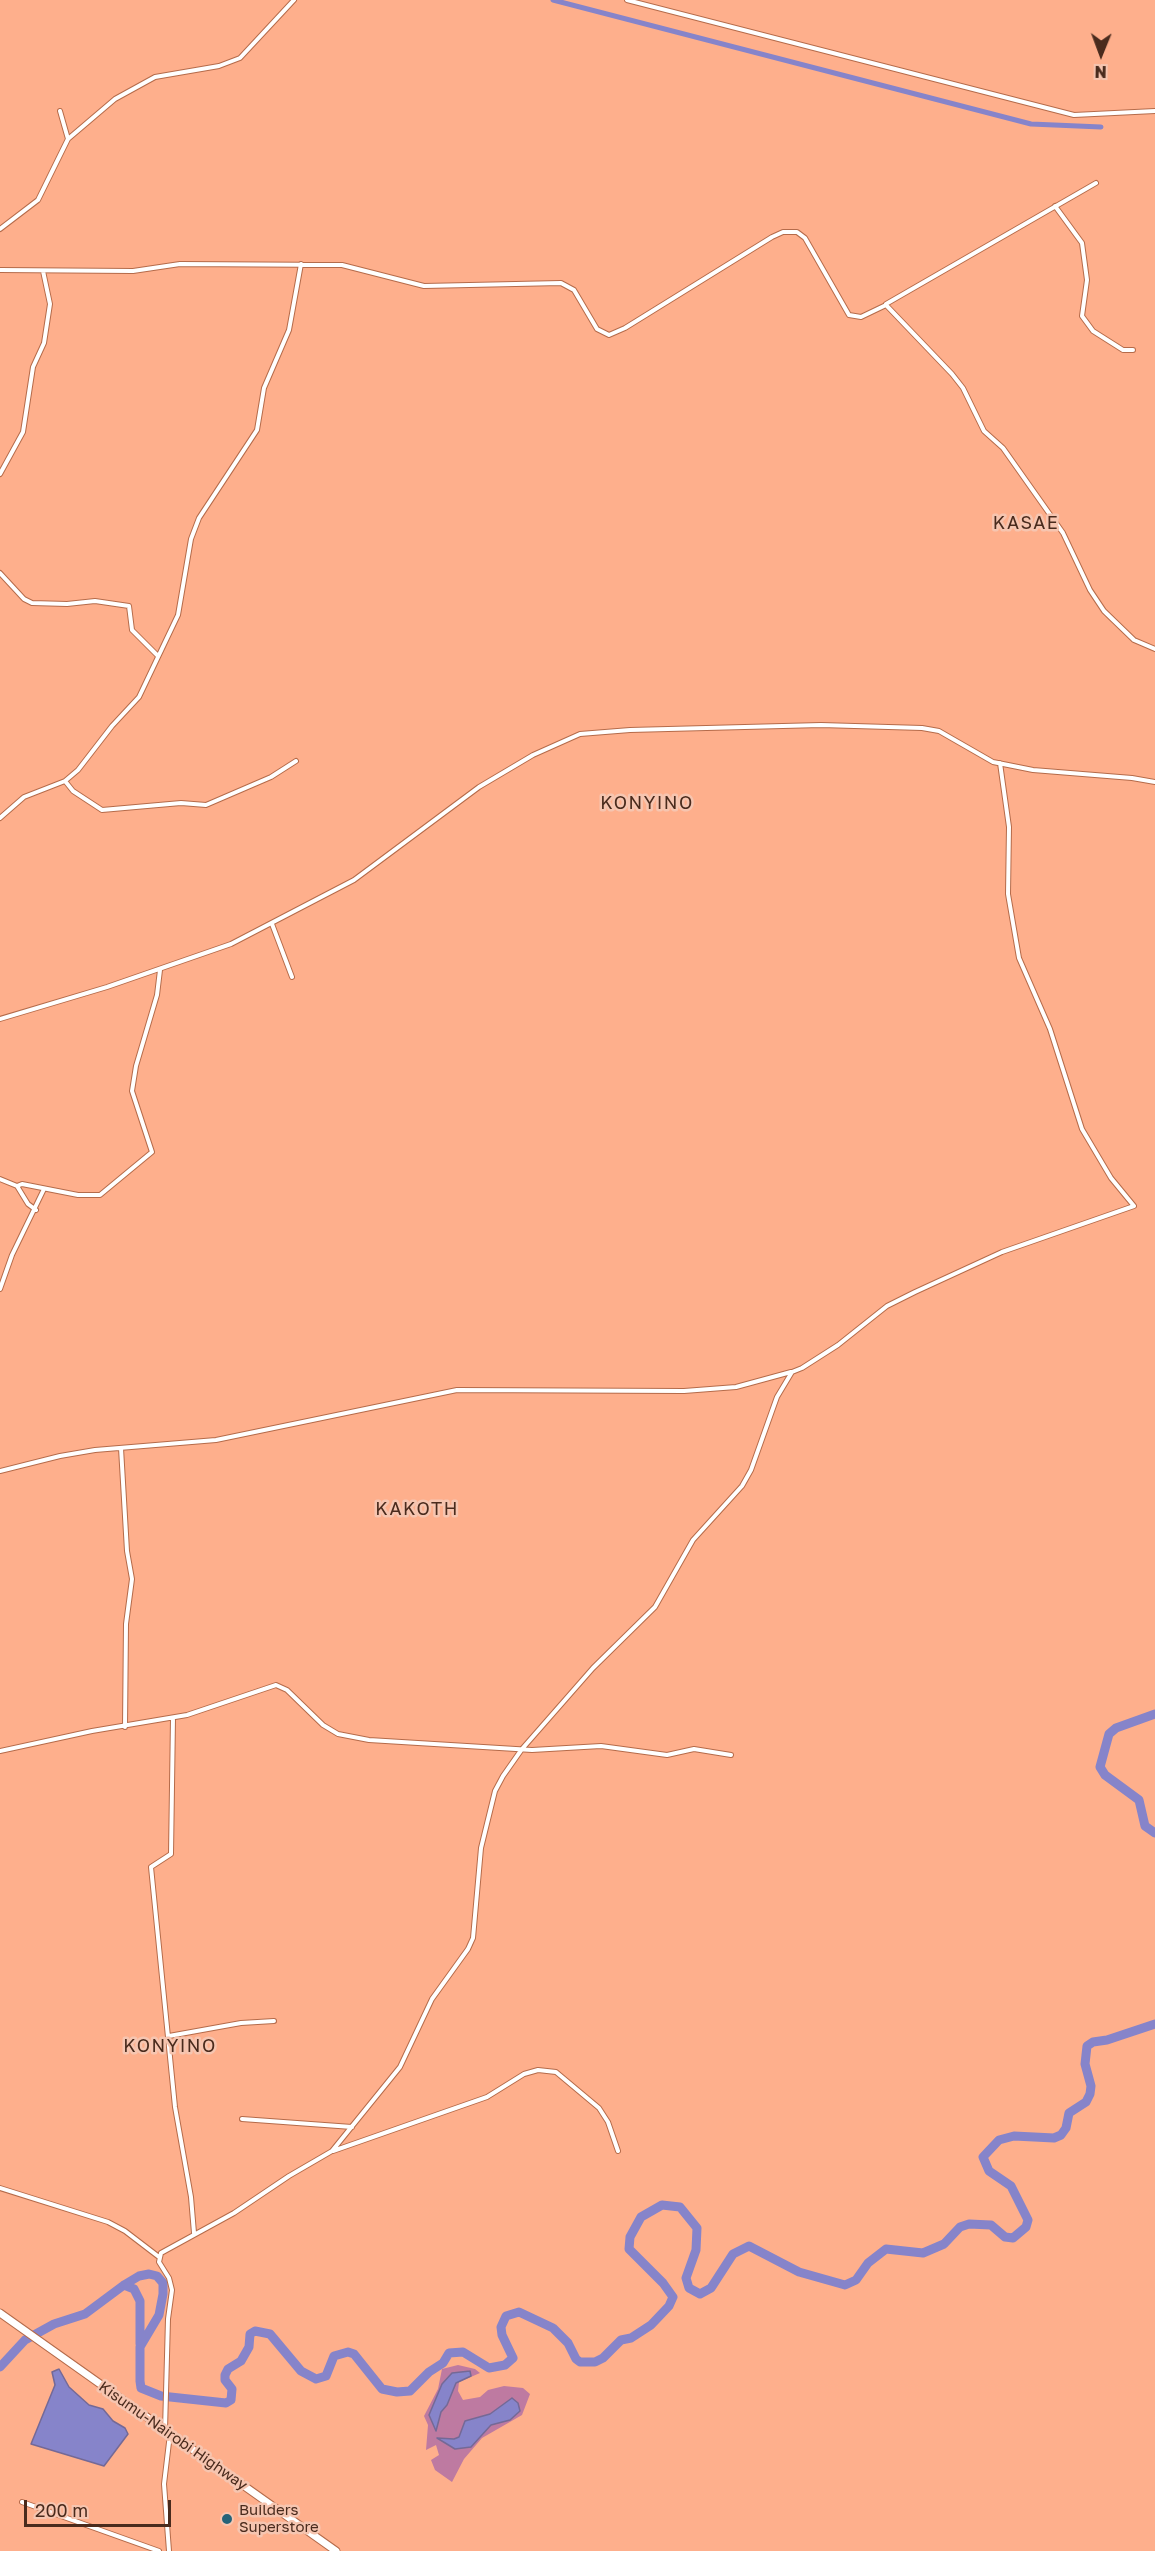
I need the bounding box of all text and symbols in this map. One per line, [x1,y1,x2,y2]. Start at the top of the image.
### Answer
north arrow [1071,24,1131,84]
text: N [1094,62,1107,82]
district label: KASAE [993,512,1059,534]
district label: KONYINO [600,792,694,814]
district label: KAKOTH [375,1498,459,1520]
district label: KONYINO [123,2035,217,2057]
street label: Kisumu-Nairobi Highway [95,2378,251,2494]
scale bar [27,2488,174,2526]
text: 200 m [35,2499,88,2521]
place label: Builders Superstore [239,2501,319,2536]
marker: Builders Superstore [220,2512,234,2526]

